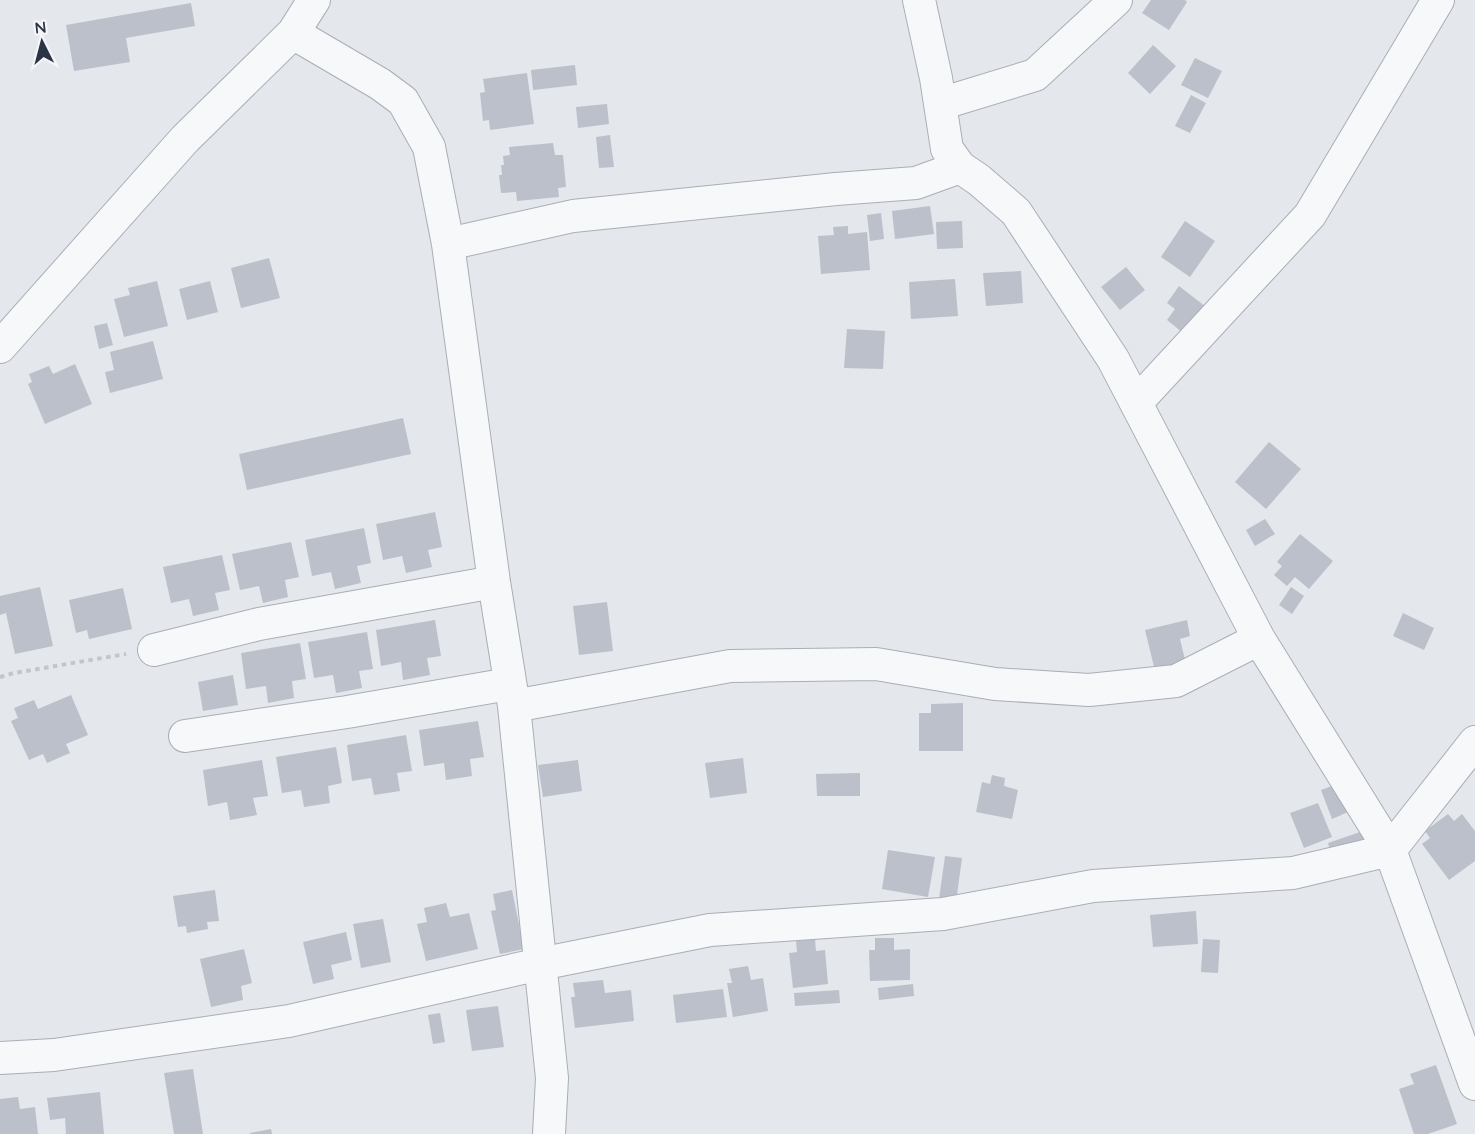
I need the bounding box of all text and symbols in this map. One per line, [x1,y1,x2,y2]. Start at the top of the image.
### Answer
north arrow [12,12,72,72]
text: N [34,17,47,38]

